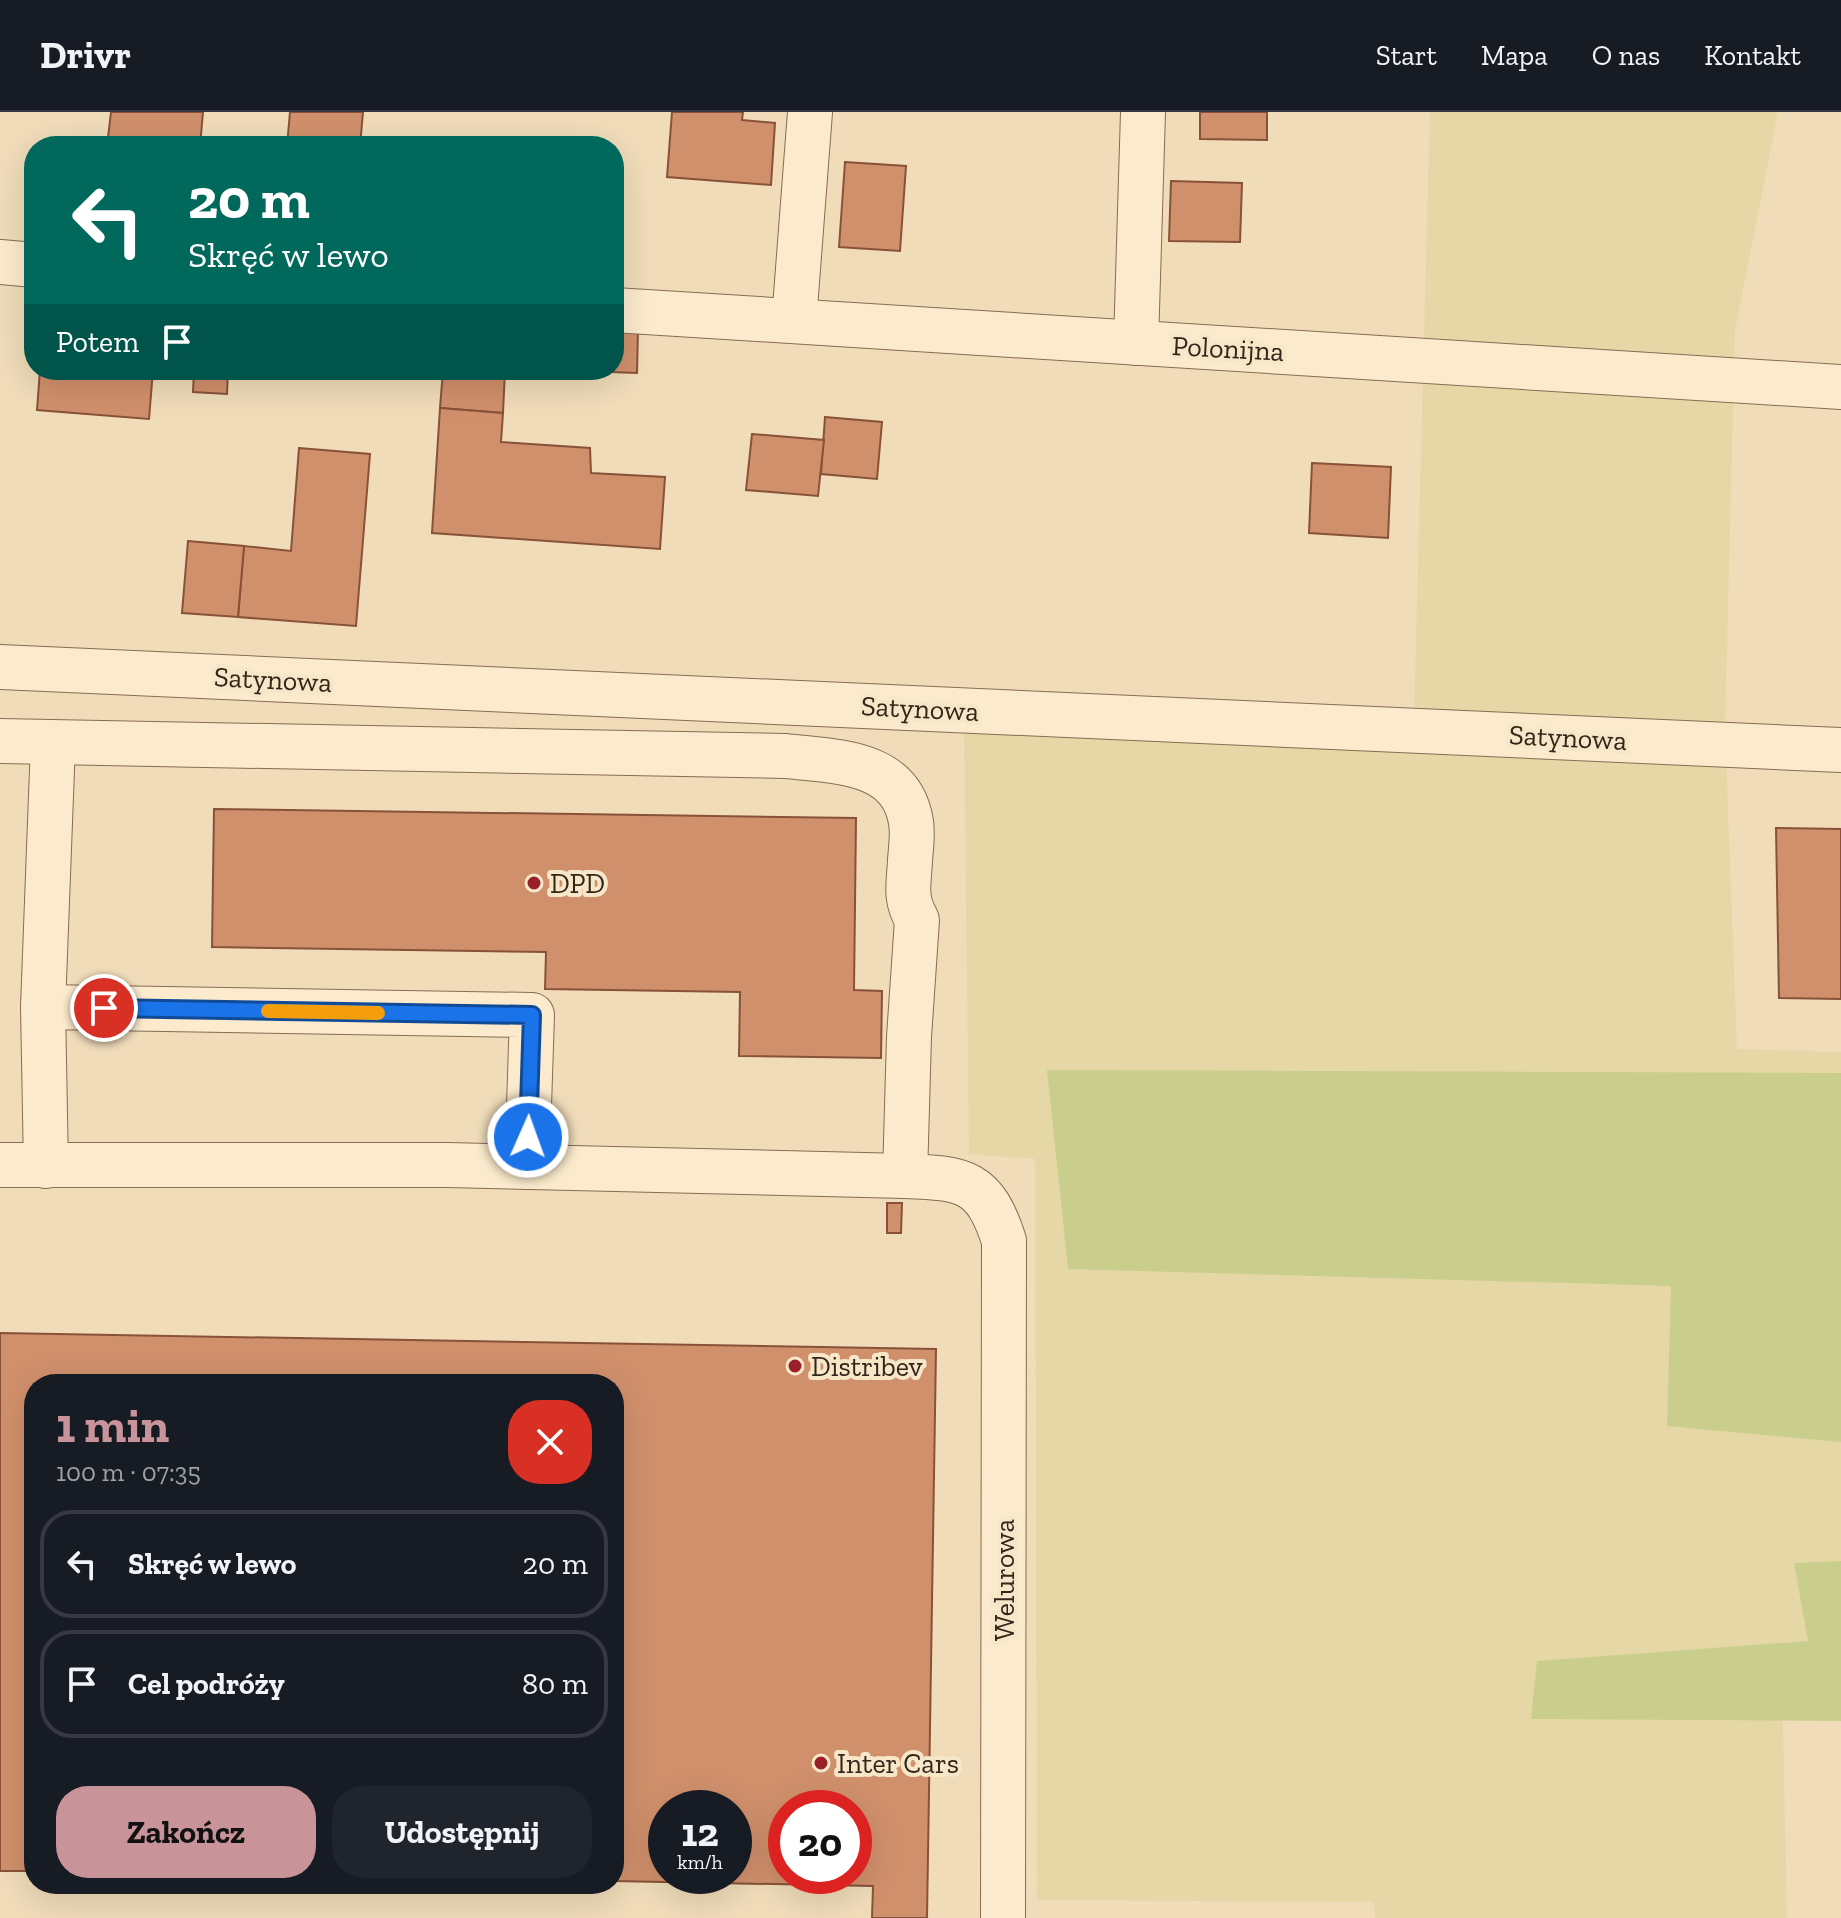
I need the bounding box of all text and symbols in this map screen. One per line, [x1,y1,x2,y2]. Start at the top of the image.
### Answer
text: Drivr [40,32,131,78]
text: Start [1376,39,1437,72]
text: Mapa [1481,39,1548,72]
text: O nas [1592,39,1660,72]
text: Kontakt [1704,39,1801,72]
text: 20 m [188,165,310,232]
icon: left [56,168,160,272]
text: Skręć w lewo [188,233,389,276]
icon: arrive [155,320,199,364]
text: Potem [56,324,139,360]
street label: Polonijna [1171,329,1285,368]
street label: Satynowa [213,660,333,699]
street label: Satynowa [860,689,980,728]
street label: Satynowa [1508,718,1628,757]
place label: DPD [550,867,605,900]
marker: DPD [525,874,543,892]
pin [70,974,138,1042]
icon: arrive [82,986,126,1030]
position arrow [486,1095,570,1179]
place label: Distribev [811,1350,923,1383]
marker: Distribev [786,1357,804,1375]
text: 1 min [56,1397,169,1454]
button: close [508,1400,592,1484]
text: 100 m · 07:35 [56,1456,201,1488]
street label: Welurowa [988,1519,1021,1641]
icon: left [60,1542,104,1586]
text: Skręć w lewo [128,1546,297,1582]
text: 20 m [523,1546,588,1582]
icon: arrive [60,1662,104,1706]
text: Cel podróży [128,1666,285,1702]
text: 80 m [522,1666,588,1702]
place label: Inter Cars [837,1747,959,1780]
marker: Inter Cars [812,1754,830,1772]
button: Zakończ [56,1786,316,1878]
button: Udostępnij [332,1786,592,1878]
speed limit sign: 20 [768,1790,872,1894]
text: 12 [681,1808,719,1856]
text: km/h [677,1850,723,1874]

